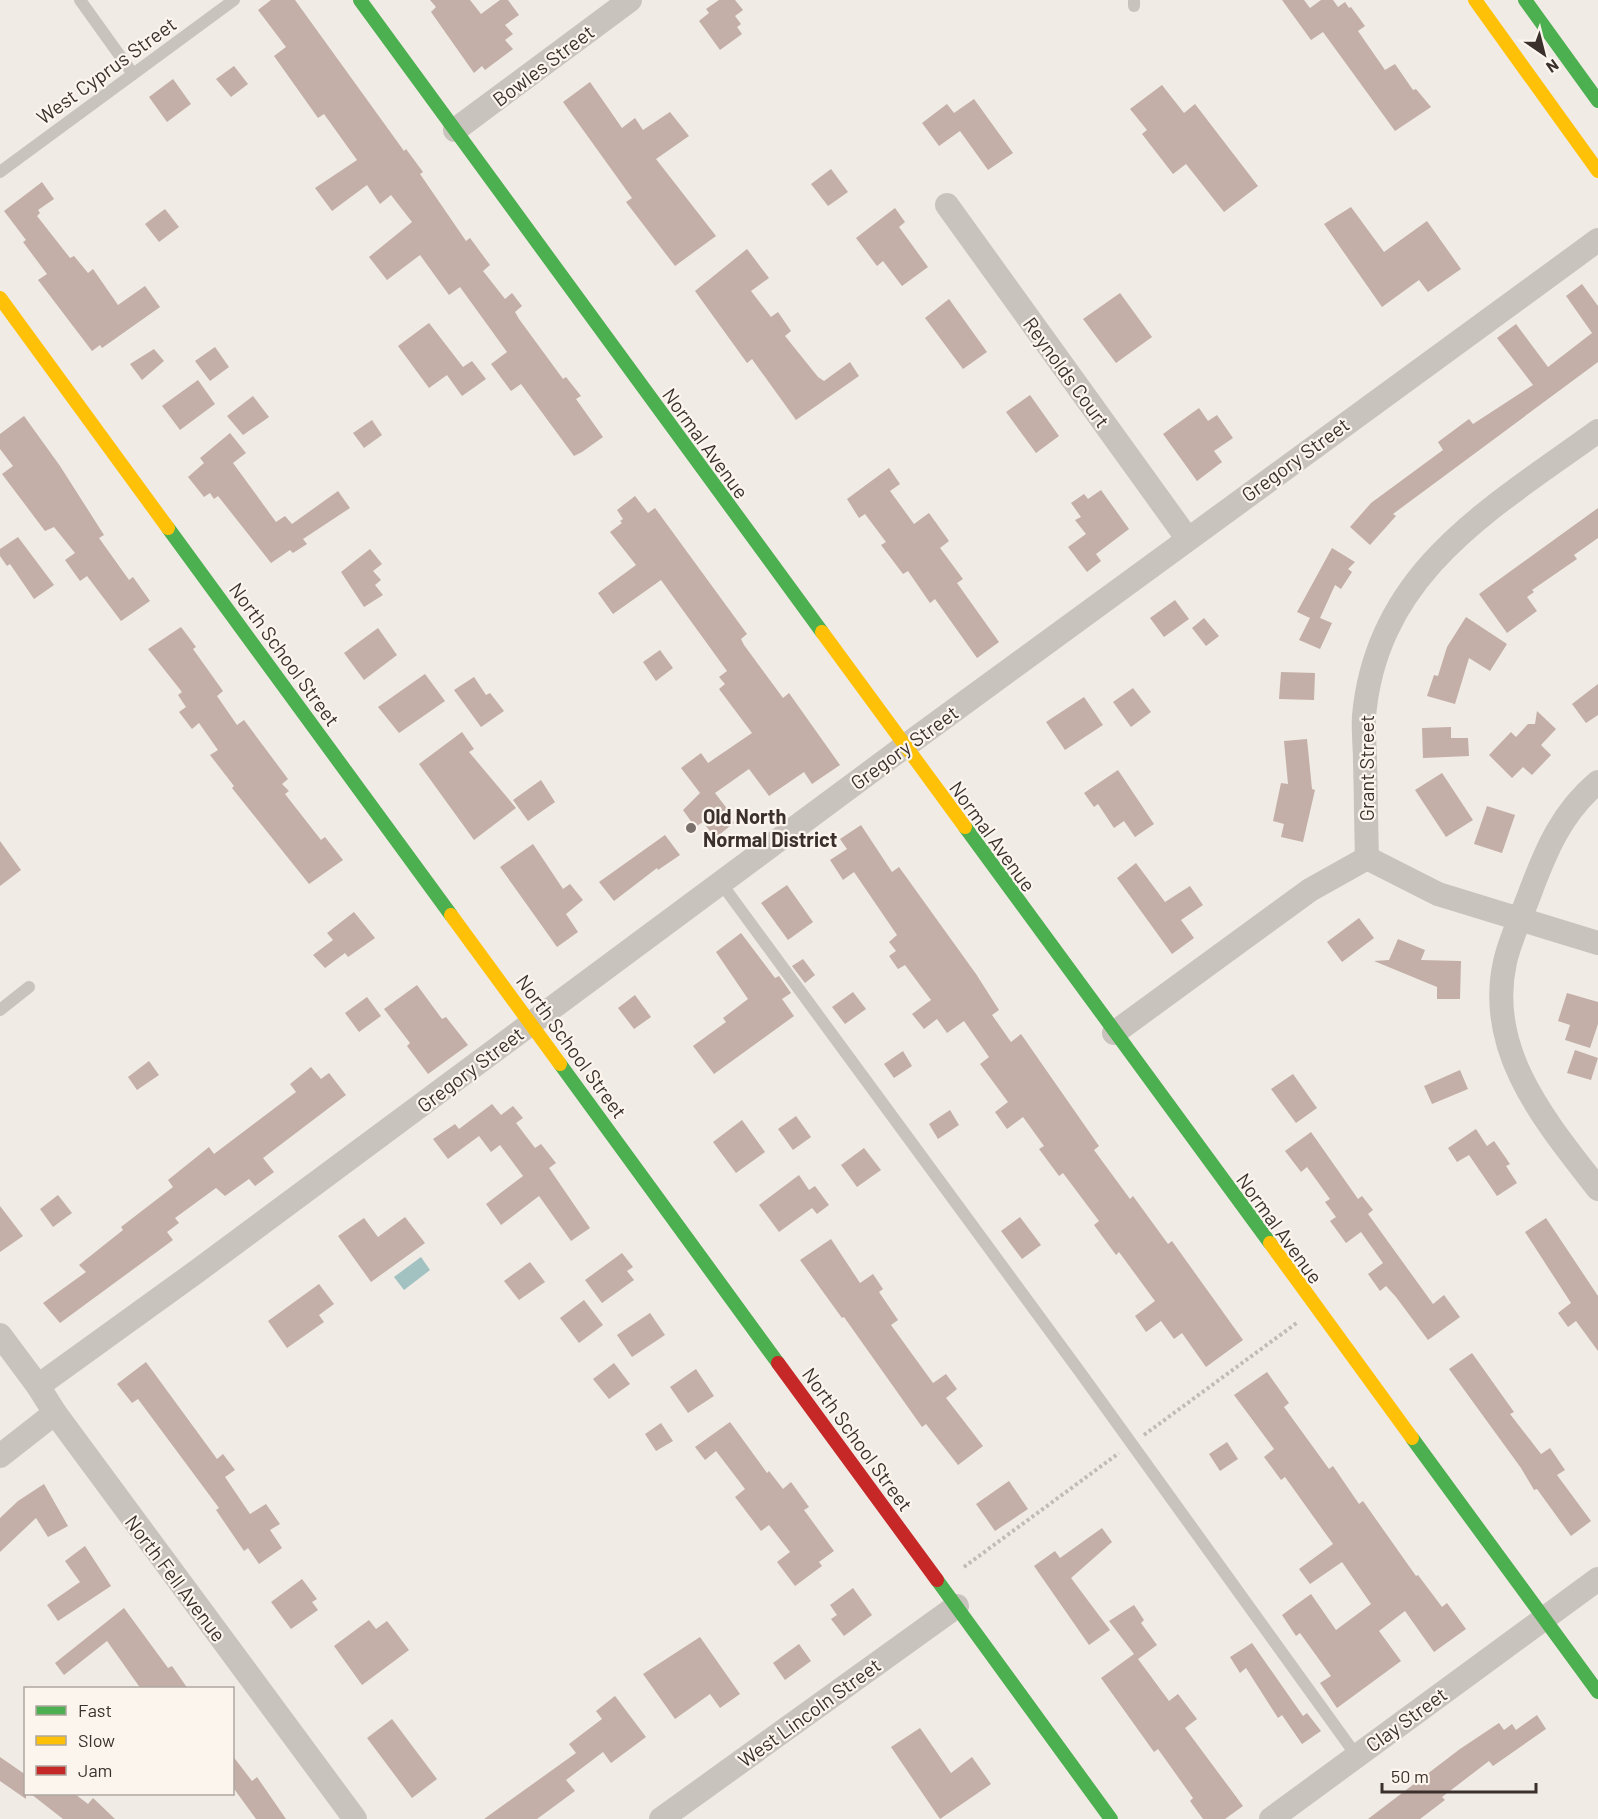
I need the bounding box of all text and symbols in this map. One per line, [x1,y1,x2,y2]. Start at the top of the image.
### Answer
street label: West Cyprus Street [32,11,180,129]
street label: Bowles Street [488,19,598,111]
north arrow [1514,24,1574,84]
text: N [1543,56,1563,78]
street label: Reynolds Court [1019,312,1115,432]
street label: Normal Avenue [658,383,754,503]
street label: Gregory Street [1236,412,1354,506]
street label: North School Street [225,577,345,731]
street label: Gregory Street [845,700,963,794]
street label: Grant Street [1354,715,1378,821]
street label: Normal Avenue [945,776,1041,896]
place label: Old North Normal District [703,804,837,851]
marker: Old North Normal District [684,821,698,835]
street label: North School Street [512,969,632,1123]
street label: Gregory Street [412,1021,528,1117]
street label: Normal Avenue [1232,1168,1328,1288]
street label: North School Street [798,1362,918,1516]
street label: North Fell Avenue [121,1510,231,1646]
street label: West Lincoln Street [733,1652,885,1772]
street label: Clay Street [1361,1681,1451,1757]
legend [24,1687,234,1795]
text: Fast [78,1699,112,1721]
text: Slow [78,1729,115,1751]
scale bar [1382,1756,1536,1794]
text: Jam [78,1759,112,1781]
text: 50 m [1391,1765,1429,1787]

